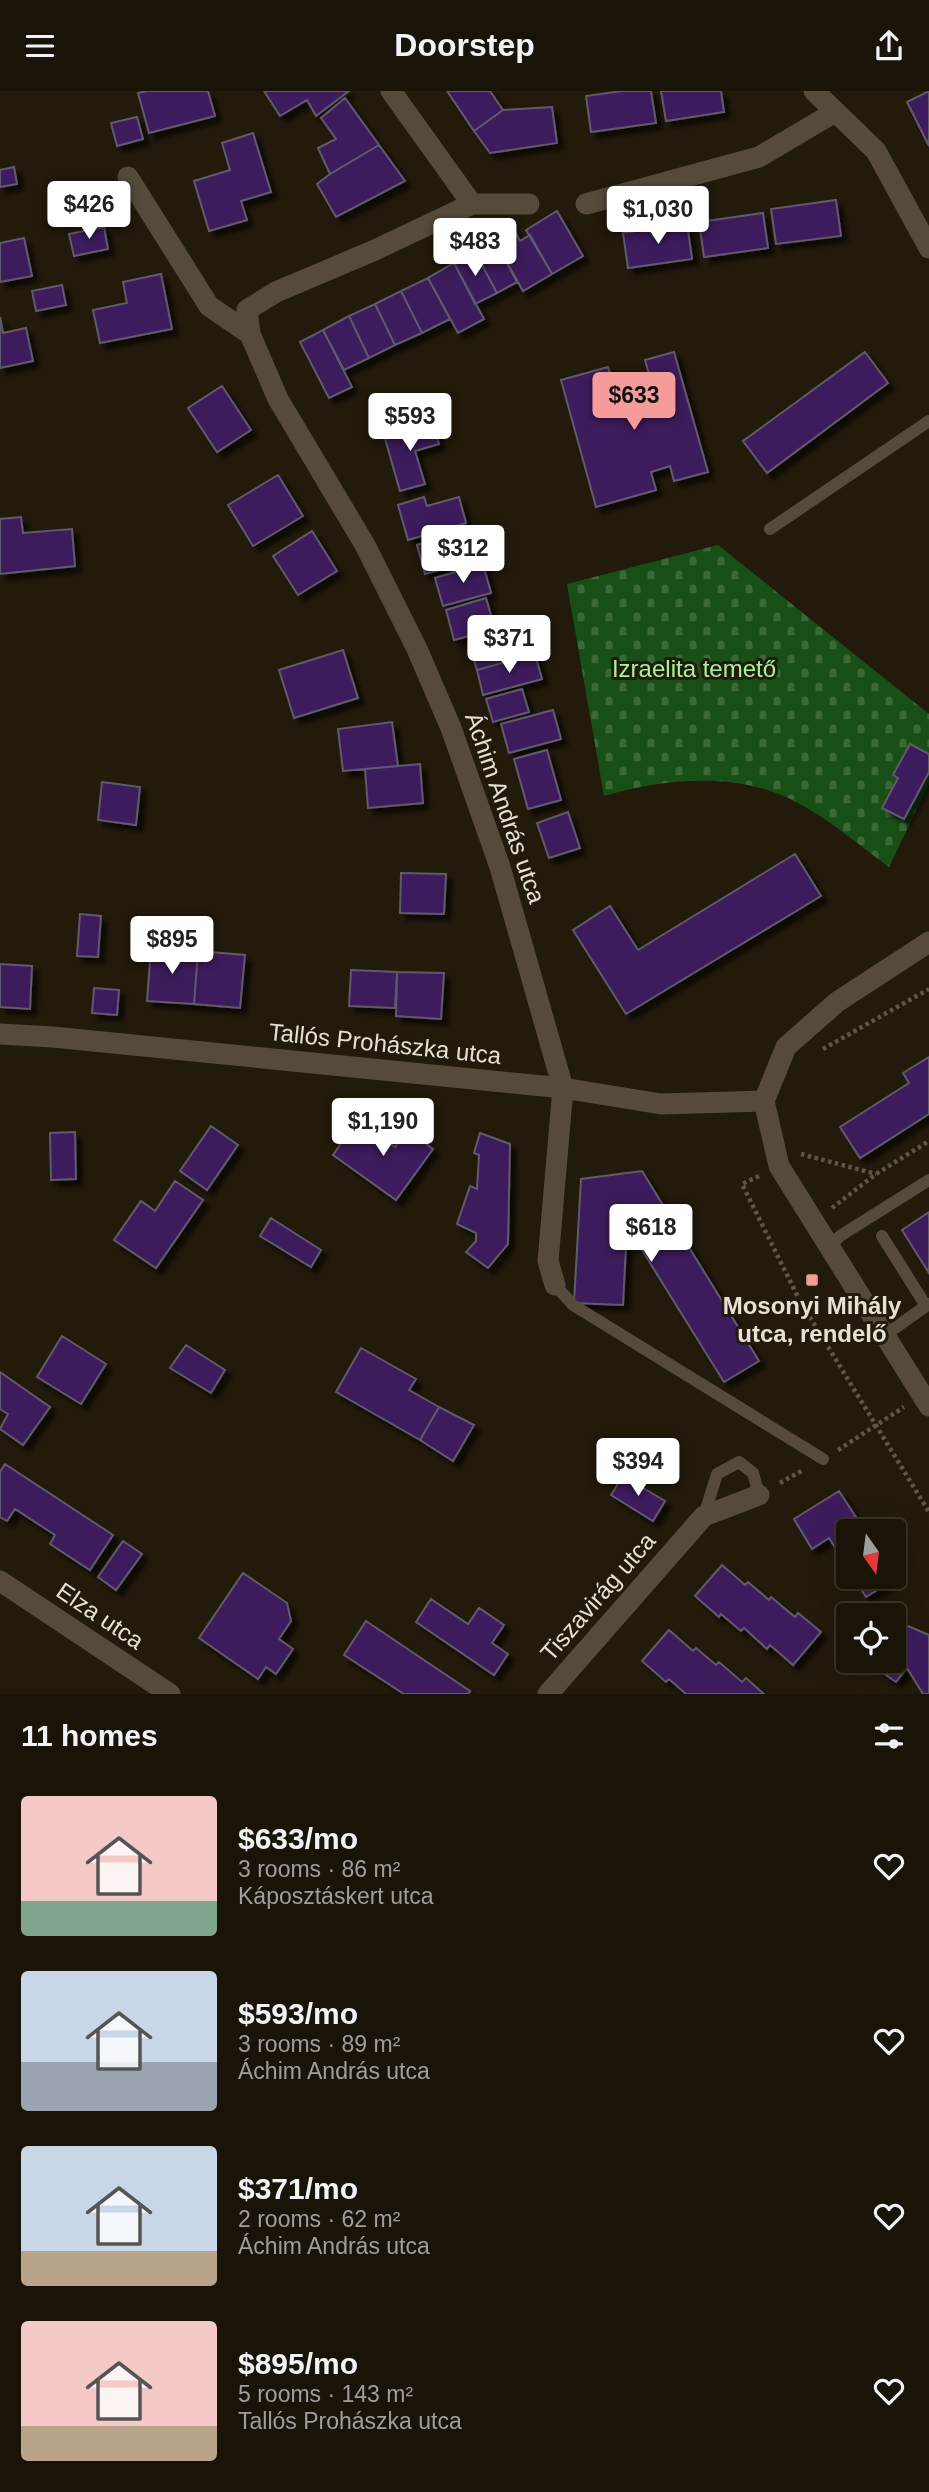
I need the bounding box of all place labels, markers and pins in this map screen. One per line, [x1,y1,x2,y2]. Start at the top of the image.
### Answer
pin: $426 [48,181,130,241]
pin: $1,030 [601,187,715,246]
pin: $483 [434,219,516,278]
pin: $633 [593,373,675,432]
pin: $593 [369,393,451,453]
pin: $312 [422,525,504,585]
pin: $371 [468,615,550,675]
pin: $895 [131,917,213,976]
pin: $1,190 [326,1098,440,1158]
pin: $618 [610,1205,692,1264]
marker: Mosonyi Mihály utca, rendelő [804,1272,820,1288]
place label: Mosonyi Mihály utca, rendelő [723,1292,902,1347]
pin: $394 [597,1439,679,1498]

